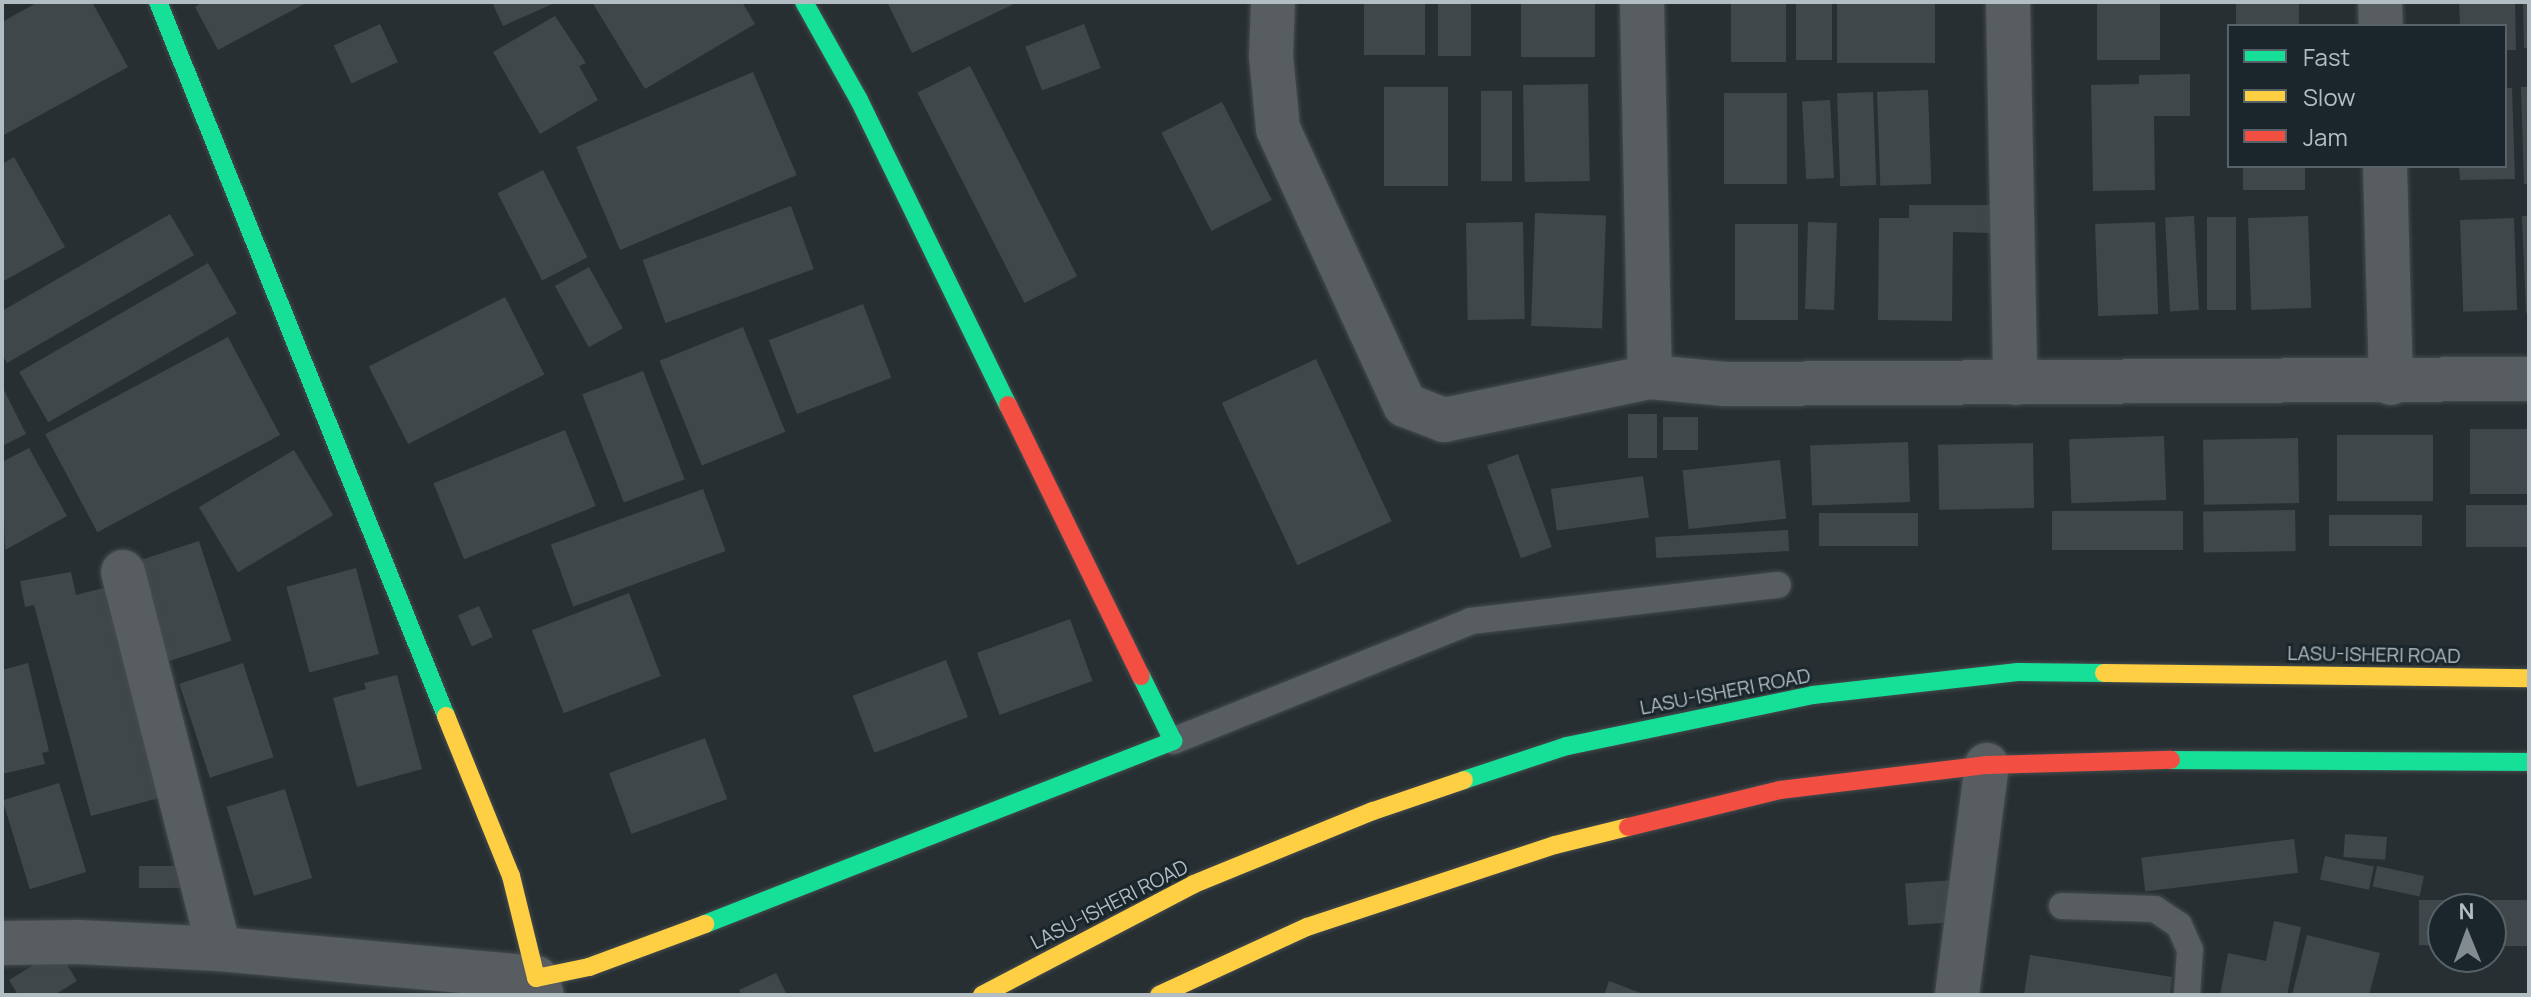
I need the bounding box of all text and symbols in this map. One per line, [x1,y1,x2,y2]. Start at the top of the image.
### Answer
legend [2227,24,2507,168]
text: Fast [2303,40,2350,73]
text: Slow [2303,80,2356,113]
text: Jam [2303,120,2348,153]
street label: LASU-ISHERI ROAD [2287,640,2461,668]
street label: LASU-ISHERI ROAD [1638,663,1812,719]
street label: LASU-ISHERI ROAD [1026,854,1192,954]
north arrow [2427,893,2507,973]
text: N [2458,896,2475,926]

